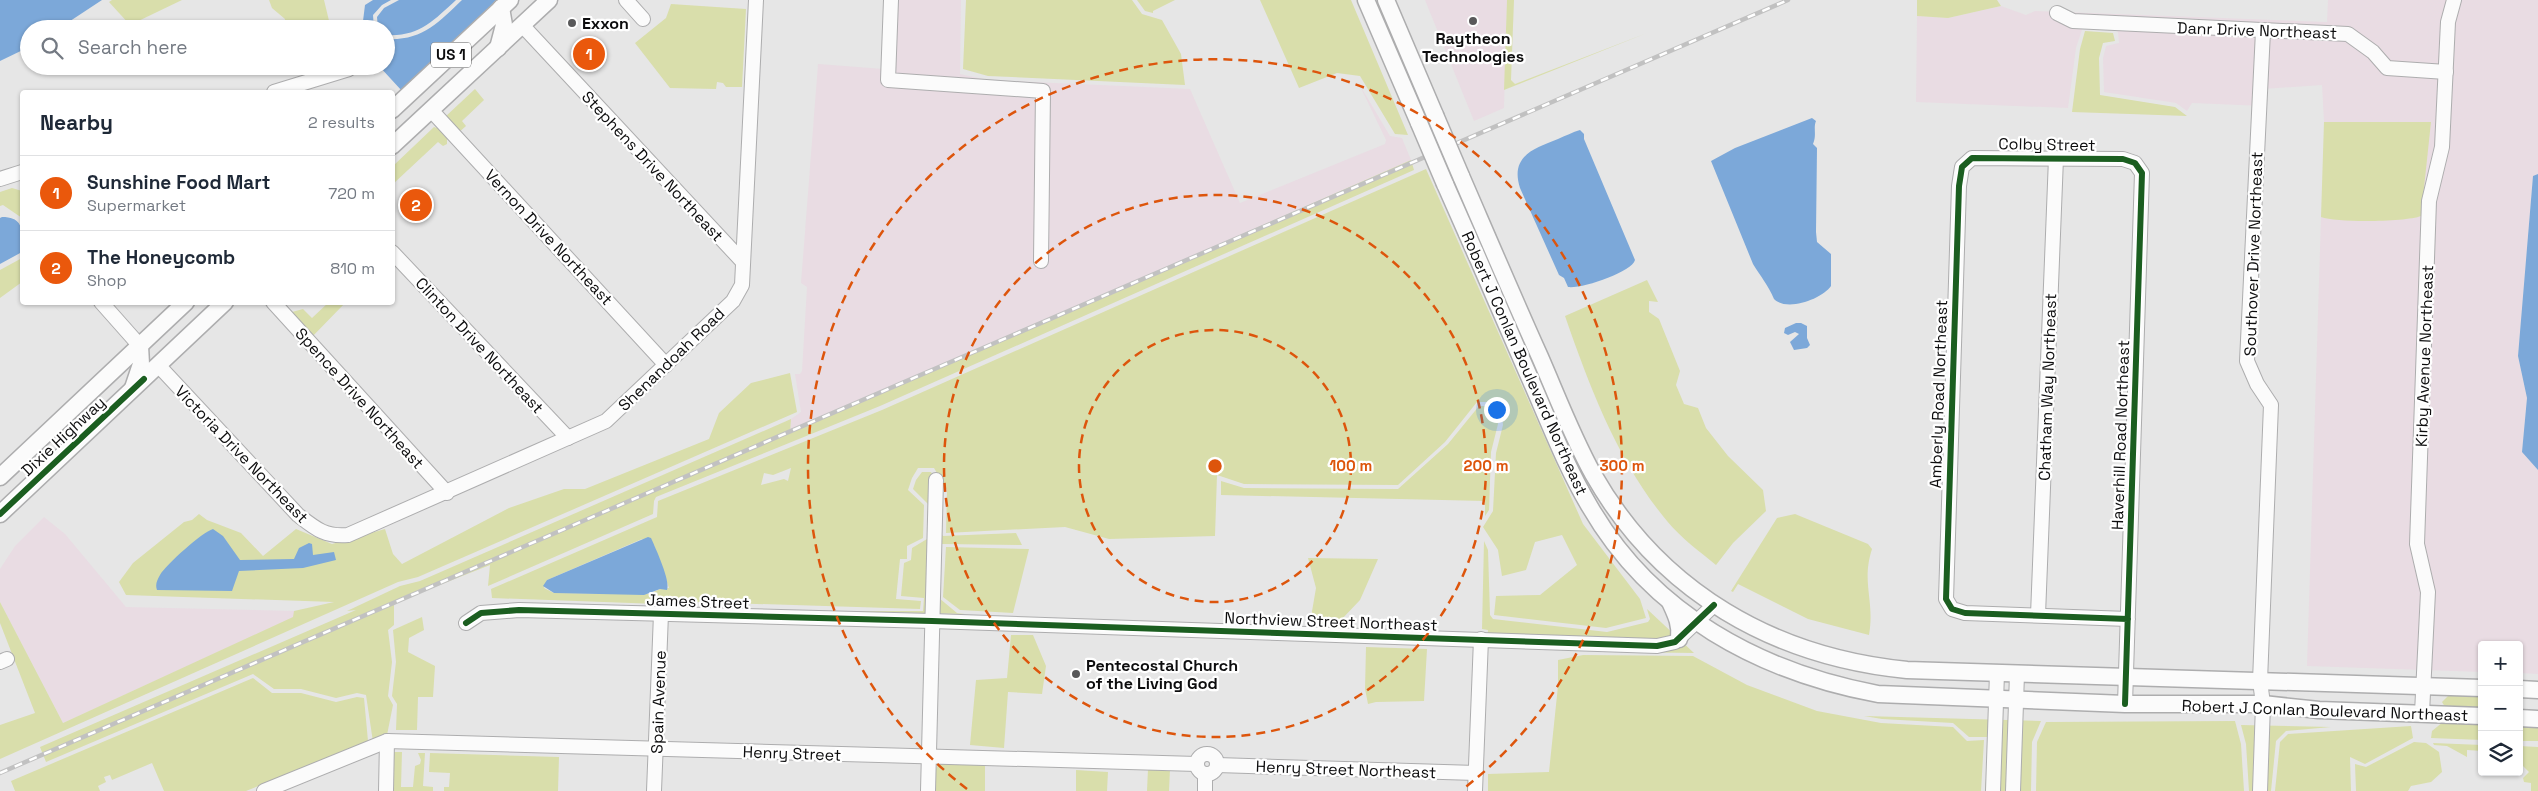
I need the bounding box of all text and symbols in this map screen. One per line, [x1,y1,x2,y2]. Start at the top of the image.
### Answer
place label: Exxon [582,13,629,34]
marker: Raytheon Technologies [1467,15,1479,27]
marker: Exxon [566,17,578,29]
street label: Danr Drive Northeast [2177,17,2337,44]
search box [20,20,395,75]
place label: Raytheon Technologies [1422,28,1524,67]
icon: search [38,34,66,62]
text: Search here [78,35,188,60]
pin: 1 [573,35,605,73]
road number: US 1 [431,42,471,68]
street label: Stephens Drive Northeast [577,87,728,246]
text: Nearby [40,109,113,136]
text: 2 results [308,112,375,133]
street label: Colby Street [1998,133,2096,156]
street label: Southover Drive Northeast [2239,151,2268,357]
street label: Vernon Drive Northeast [480,165,617,310]
text: Sunshine Food Mart [87,170,270,195]
text: 1 [52,183,60,204]
text: 720 m [328,183,375,204]
pin: 2 [400,186,432,224]
text: Supermarket [87,195,186,216]
street label: Robert J Conlan Boulevard Northeast [1457,228,1592,499]
text: The Honeycomb [87,245,235,270]
text: 2 [51,258,61,279]
text: 810 m [330,258,375,279]
street label: Kirby Avenue Northeast [2411,265,2438,447]
text: Shop [87,270,127,291]
street label: Clinton Drive Northeast [411,273,548,418]
street label: Chatham Way Northeast [2034,293,2061,481]
street label: Amberly Road Northeast [1925,299,1952,489]
street label: Shenandoah Road [614,303,729,416]
street label: Spence Drive Northeast [291,323,429,473]
street label: Haverhill Road Northeast [2107,340,2134,530]
street label: Victoria Drive Northeast [170,381,313,528]
street label: Dixie Highway [17,392,110,481]
your location [1484,397,1510,423]
text: 100 m [1330,456,1372,475]
text: 200 m [1464,456,1508,475]
text: 300 m [1599,456,1645,475]
centre of rings [1206,457,1224,475]
street label: James Street [646,589,750,614]
street label: Northview Street Northeast [1224,607,1438,636]
map controls [2478,641,2523,776]
button: + [2478,641,2523,686]
street label: Spain Avenue [646,650,671,754]
place label: Pentecostal Church of the Living God [1086,655,1238,694]
marker: Pentecostal Church of the Living God [1070,668,1082,680]
button: − [2478,686,2523,731]
street label: Robert J Conlan Boulevard Northeast [2181,695,2469,726]
button: layers [2478,731,2523,776]
street label: Henry Street [742,741,842,766]
street label: Henry Street Northeast [1255,756,1437,783]

